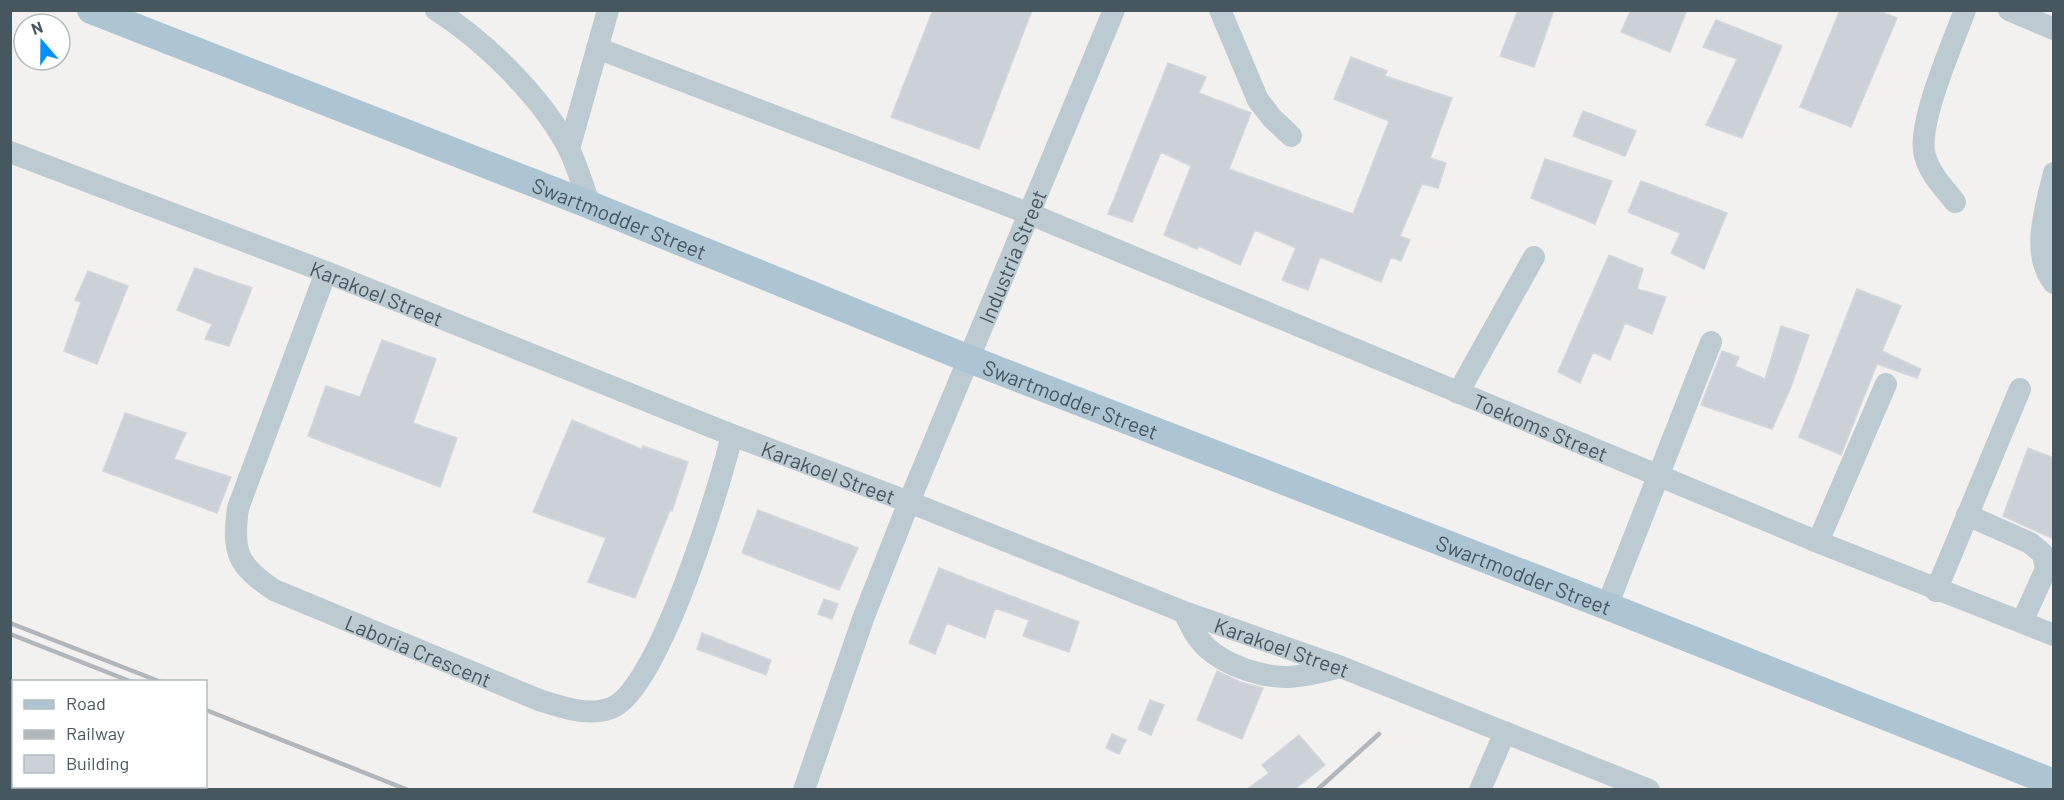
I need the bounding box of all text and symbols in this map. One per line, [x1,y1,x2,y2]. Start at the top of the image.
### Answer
north arrow [12,12,72,72]
text: N [28,17,45,38]
street label: Swartmodder Street [529,171,711,264]
street label: Industria Street [973,186,1050,327]
street label: Karakoel Street [307,255,447,330]
street label: Swartmodder Street [980,353,1162,444]
street label: Toekoms Street [1470,387,1612,466]
street label: Karakoel Street [758,435,899,508]
street label: Swartmodder Street [1433,529,1615,619]
street label: Laboria Crescent [342,609,496,692]
street label: Karakoel Street [1211,611,1353,682]
legend [12,680,207,788]
text: Road [66,692,106,714]
text: Railway [66,722,125,744]
text: Building [66,752,129,774]

